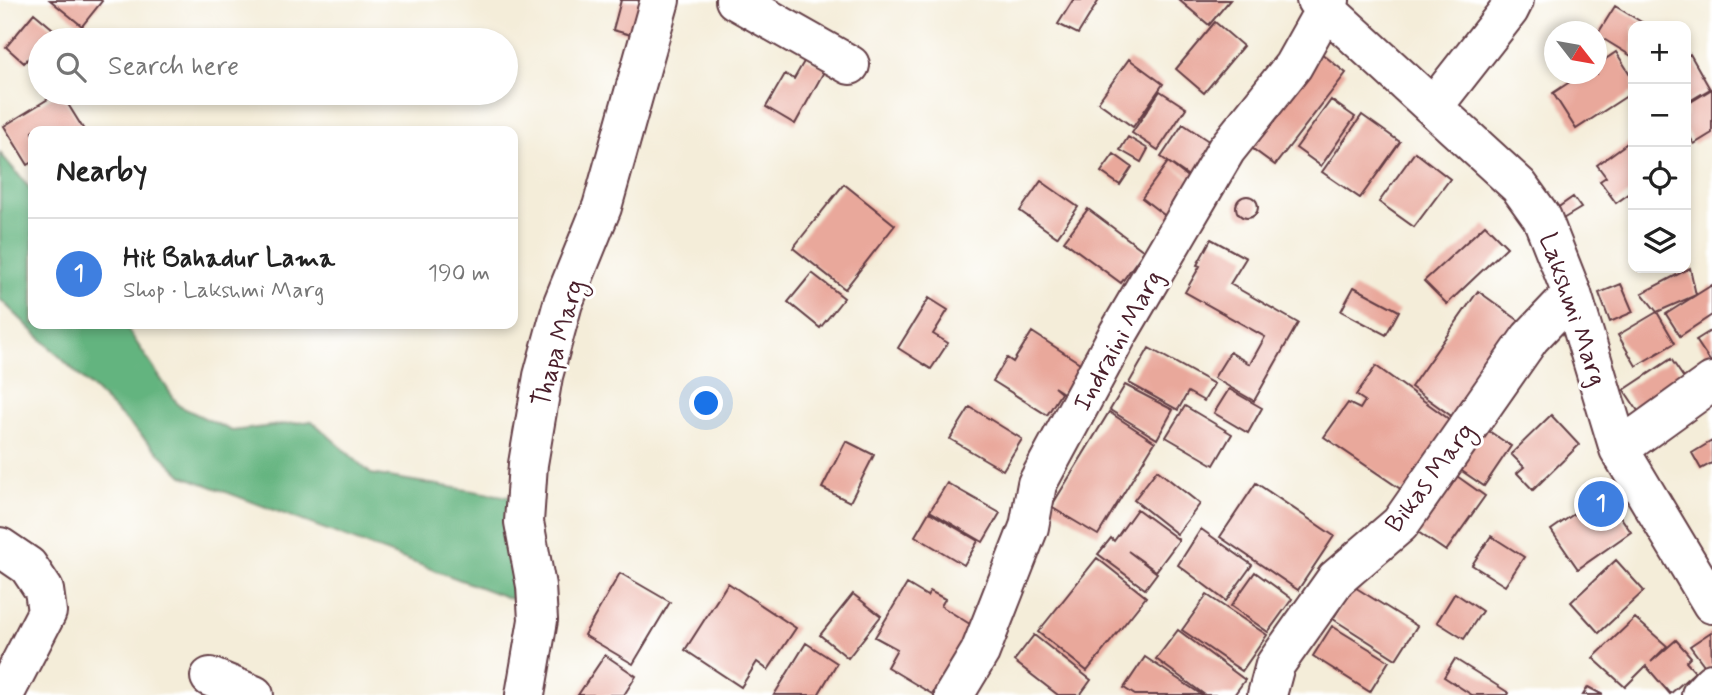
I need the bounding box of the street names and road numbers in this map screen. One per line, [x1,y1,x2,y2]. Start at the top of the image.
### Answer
street label: Lakshmi Marg [1530,229,1614,391]
street label: Indraini Marg [1066,264,1172,418]
street label: Thapa Marg [525,276,595,412]
street label: Bikas Marg [1378,416,1485,541]

